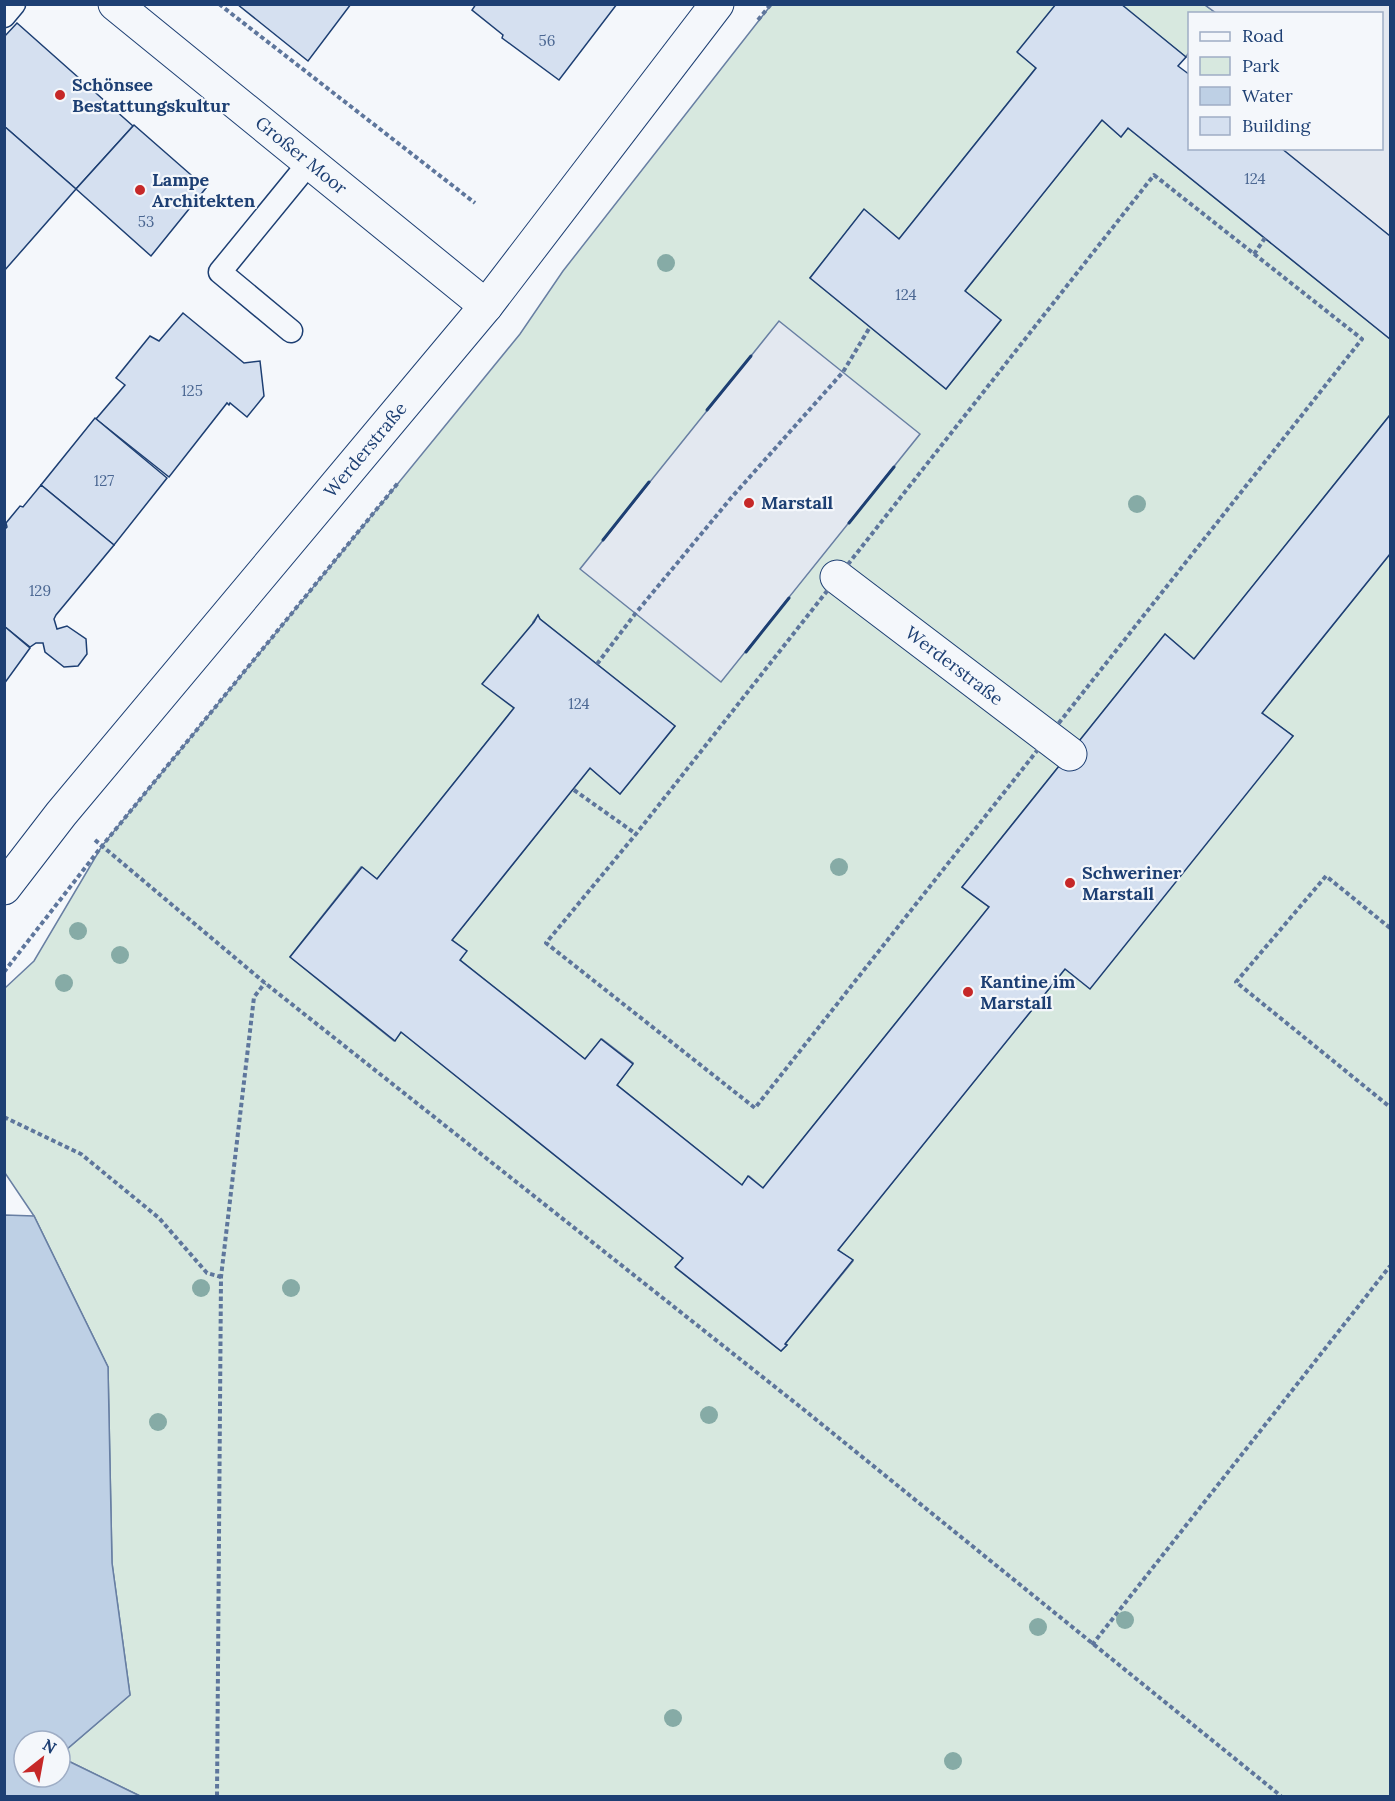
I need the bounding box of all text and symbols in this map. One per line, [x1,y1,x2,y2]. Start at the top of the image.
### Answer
legend [1188,12,1383,150]
text: Road [1242,24,1284,47]
house number: 56 [539,31,555,50]
text: Park [1242,54,1280,77]
place label: Schönsee Bestattungskultur [72,73,230,117]
text: Water [1242,84,1293,107]
marker: Schönsee Bestattungskultur [53,88,67,102]
street label: Großer Moor [251,111,352,199]
text: Building [1242,114,1312,137]
place label: Lampe Architekten [152,168,256,212]
house number: 124 [1244,169,1266,188]
marker: Lampe Architekten [133,183,147,197]
house number: 53 [138,212,154,231]
house number: 124 [895,285,917,304]
house number: 125 [181,381,203,400]
street label: Werderstraße [319,397,412,502]
house number: 127 [94,471,114,490]
place label: Marstall [761,491,834,514]
marker: Marstall [742,496,756,510]
house number: 129 [29,581,51,600]
street label: Werderstraße [901,621,1008,710]
house number: 124 [568,694,590,713]
place label: Schweriner Marstall [1082,861,1182,905]
marker: Schweriner Marstall [1063,876,1077,890]
place label: Kantine im Marstall [980,970,1076,1014]
marker: Kantine im Marstall [961,985,975,999]
north arrow [12,1729,72,1789]
text: N [39,1734,60,1758]

